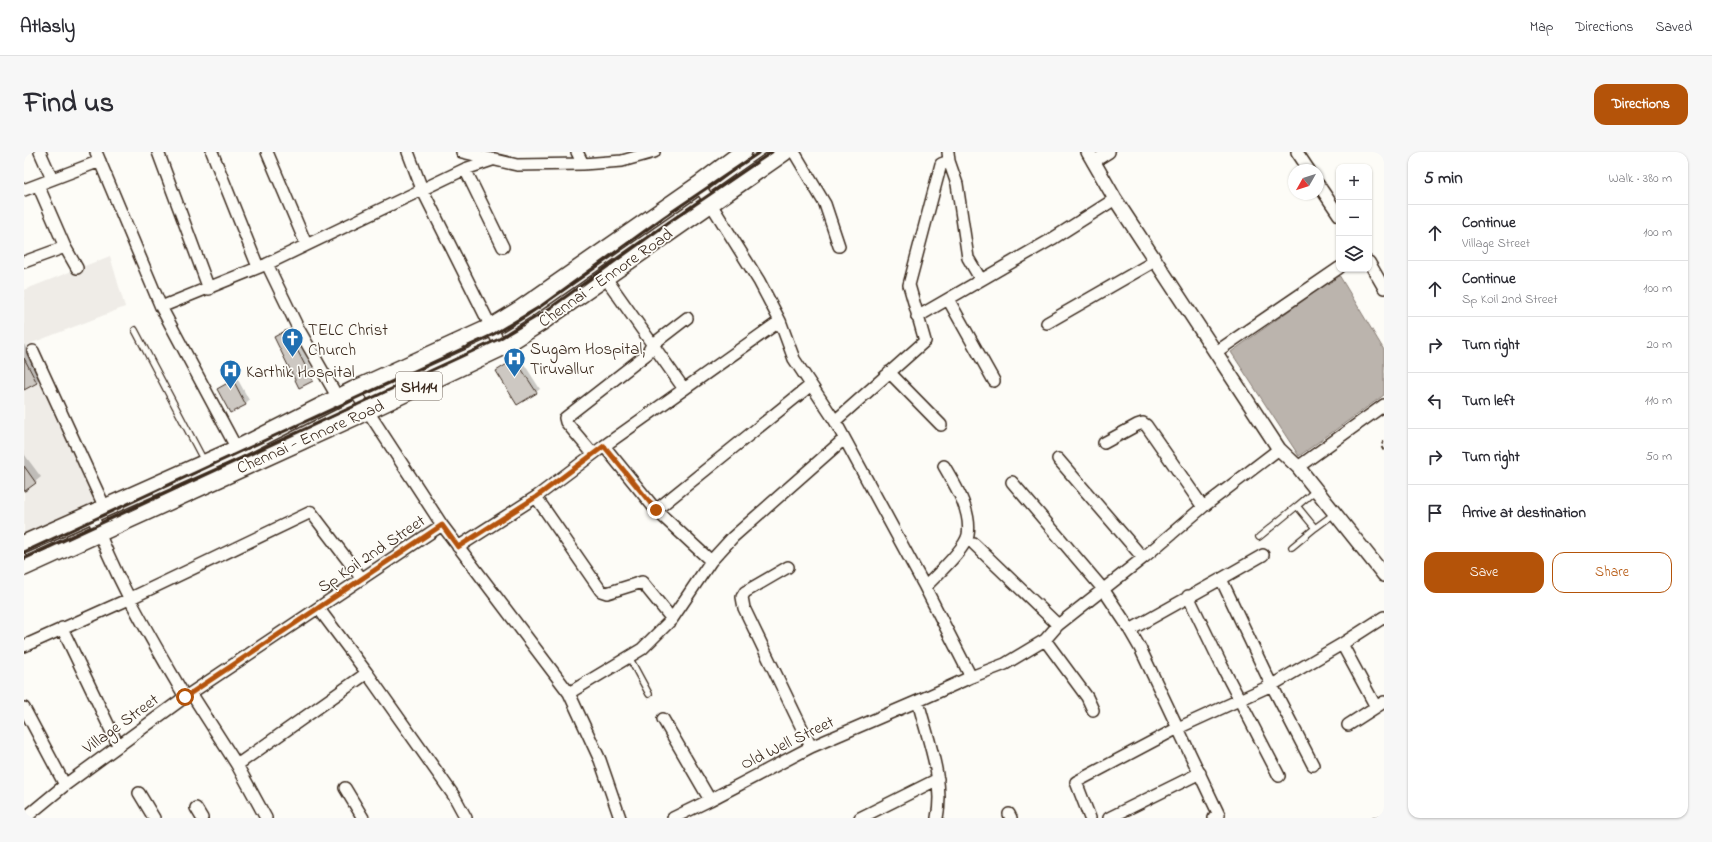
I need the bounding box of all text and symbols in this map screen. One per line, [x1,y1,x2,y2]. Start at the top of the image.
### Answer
text: Atlasly [20,14,75,41]
text: Map [1530,17,1553,38]
text: Directions [1575,17,1633,38]
text: Saved [1655,17,1692,38]
text: Find us [24,84,114,125]
button: Directions [1594,84,1688,125]
north arrow [1288,164,1324,200]
map controls [1336,164,1372,272]
button: + [1336,164,1372,200]
text: 5 min [1424,166,1463,191]
text: Walk · 380 m [1609,169,1672,188]
button: − [1336,200,1372,236]
text: Continue [1462,212,1516,234]
street label: Chennai - Ennore Road [534,222,678,334]
icon: ahead [1424,222,1446,244]
text: 100 m [1643,223,1672,242]
text: Village Street [1462,234,1530,253]
button: layers [1336,236,1372,272]
text: Continue [1462,268,1516,290]
icon: ahead [1424,278,1446,300]
text: 100 m [1643,279,1672,298]
text: Sp Koil 2nd Street [1462,290,1558,309]
place label: TELC Christ Church [308,318,388,363]
church icon: TELC Christ Church [280,326,306,359]
icon: right [1424,334,1446,356]
text: Turn right [1462,334,1520,356]
text: 20 m [1647,335,1672,354]
place label: Sugam Hospital, Tiruvallur [530,337,645,382]
hospital icon: Sugam Hospital, Tiruvallur [502,345,528,378]
hospital icon: Karthik Hospital [218,358,244,391]
place label: Karthik Hospital [246,360,355,385]
road number: SH114 [396,372,442,400]
icon: left [1424,390,1446,412]
text: Turn left [1462,390,1515,412]
text: 110 m [1645,391,1672,410]
street label: Chennai - Ennore Road [233,393,389,481]
icon: right [1424,446,1446,468]
text: Turn right [1462,446,1520,468]
text: 50 m [1646,447,1672,466]
route end [647,501,665,519]
icon: arrive [1424,502,1446,524]
text: Arrive at destination [1462,502,1586,524]
street label: Sp Koil 2nd Street [313,509,431,600]
button: Save [1424,552,1544,593]
button: Share [1552,552,1672,593]
street label: Village Street [77,688,166,763]
route start [176,688,194,706]
street label: Old Well Street [737,710,839,777]

